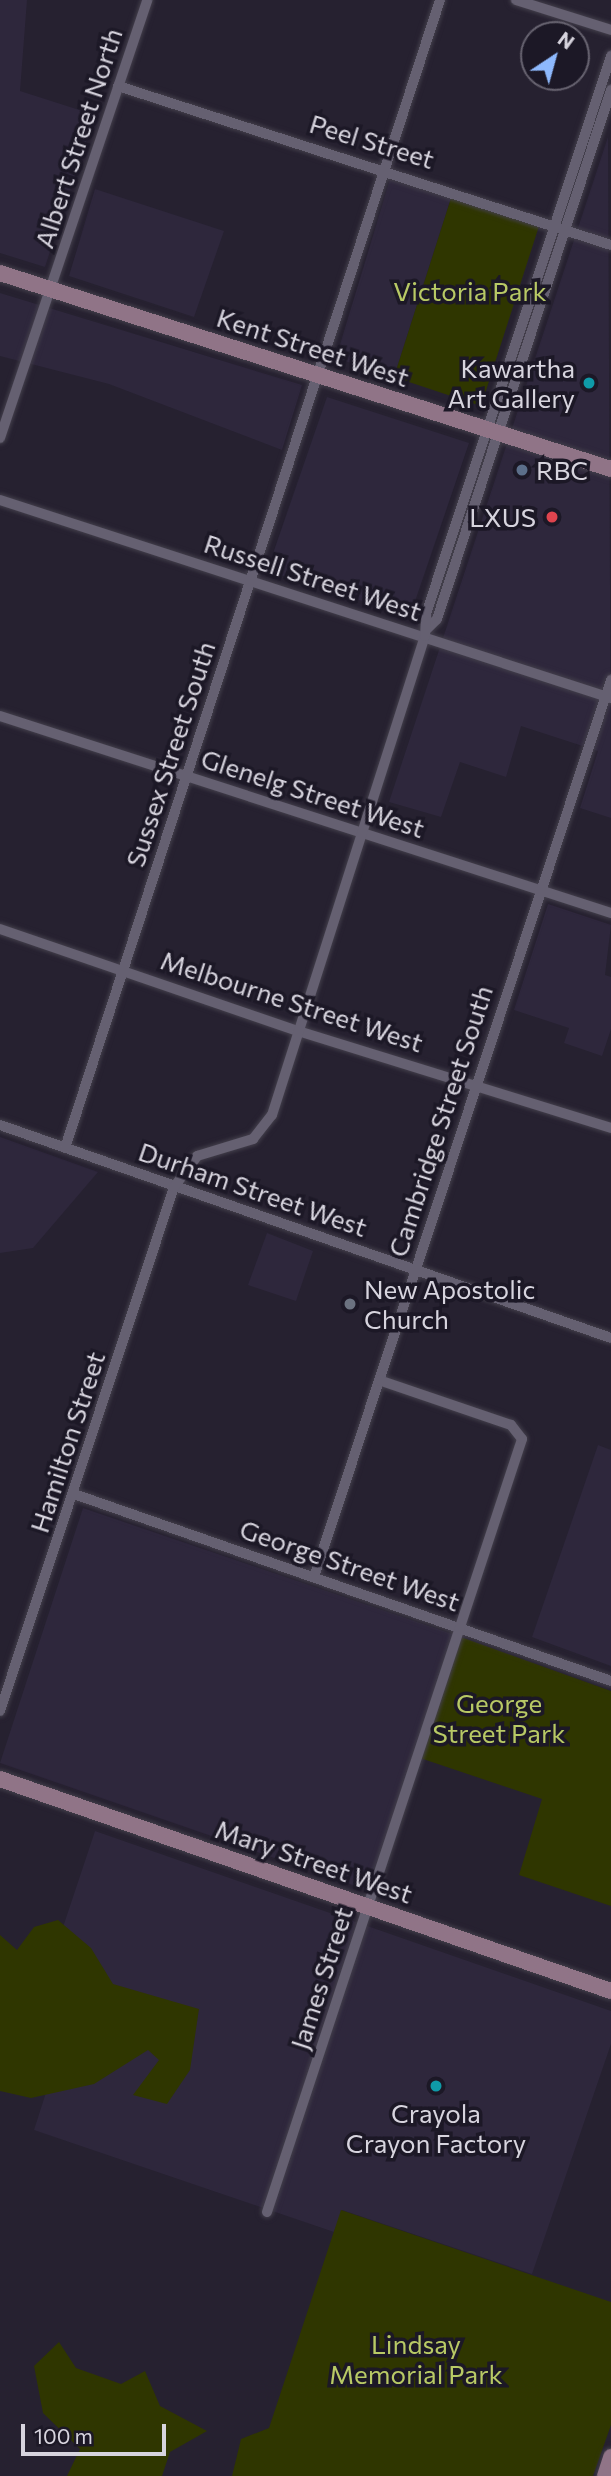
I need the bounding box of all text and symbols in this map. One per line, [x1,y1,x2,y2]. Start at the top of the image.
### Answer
north arrow [520,21,590,91]
street label: Albert Street North [28,24,128,252]
text: N [554,27,579,54]
street label: Peel Street [306,107,438,175]
park label: Victoria Park [393,275,547,307]
street label: Kent Street West [213,301,413,393]
place label: Kawartha Art Gallery [448,352,575,414]
marker: Kawartha Art Gallery [581,375,597,391]
place label: RBC [536,454,588,486]
marker: RBC [514,462,530,478]
place label: LXUS [469,501,536,533]
marker: LXUS [542,507,562,527]
street label: Russell Street West [200,527,426,627]
street label: Sussex Street South [119,637,221,871]
street label: Glenelg Street West [197,742,429,844]
street label: Melbourne Street West [157,944,427,1058]
street label: Cambridge Street South [381,981,499,1261]
street label: Durham Street West [135,1135,371,1243]
place label: New Apostolic Church [364,1273,535,1334]
marker: New Apostolic Church [342,1296,358,1312]
street label: Hamilton Street [23,1348,111,1536]
street label: George Street West [236,1513,464,1617]
park label: George Street Park [433,1687,565,1748]
street label: Mary Street West [211,1813,417,1909]
street label: James Street [283,1903,359,2053]
marker: Crayola Crayon Factory [428,2078,444,2094]
place label: Crayola Crayon Factory [346,2097,526,2158]
park label: Lindsay Memorial Park [329,2328,503,2390]
scale bar [24,2410,170,2454]
text: 100 m [34,2423,93,2448]

